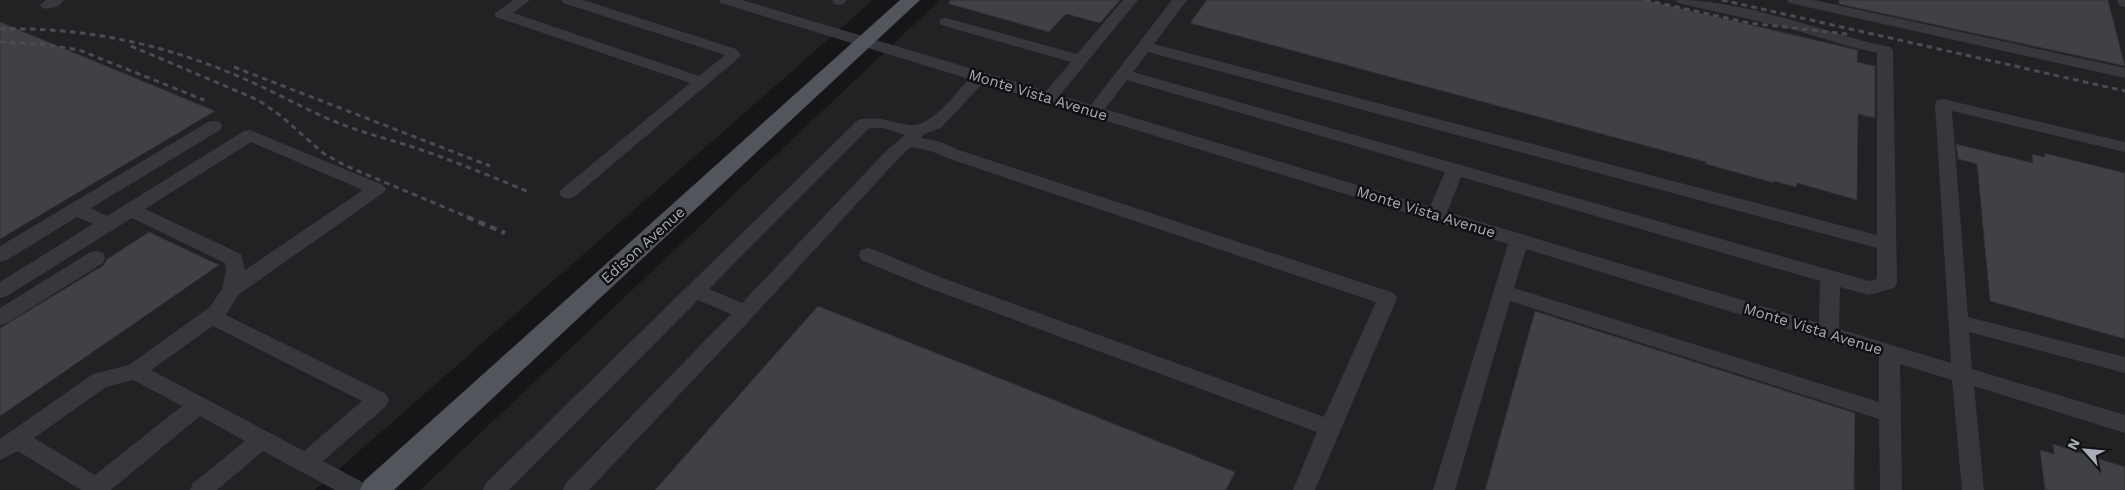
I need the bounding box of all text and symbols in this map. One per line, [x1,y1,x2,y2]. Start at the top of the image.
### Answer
street label: Monte Vista Avenue [966,65,1110,125]
street label: Monte Vista Avenue [1354,182,1498,242]
street label: Edison Avenue [597,203,689,287]
street label: Monte Vista Avenue [1741,299,1885,359]
north arrow [2060,425,2110,475]
text: N [2064,436,2083,452]

